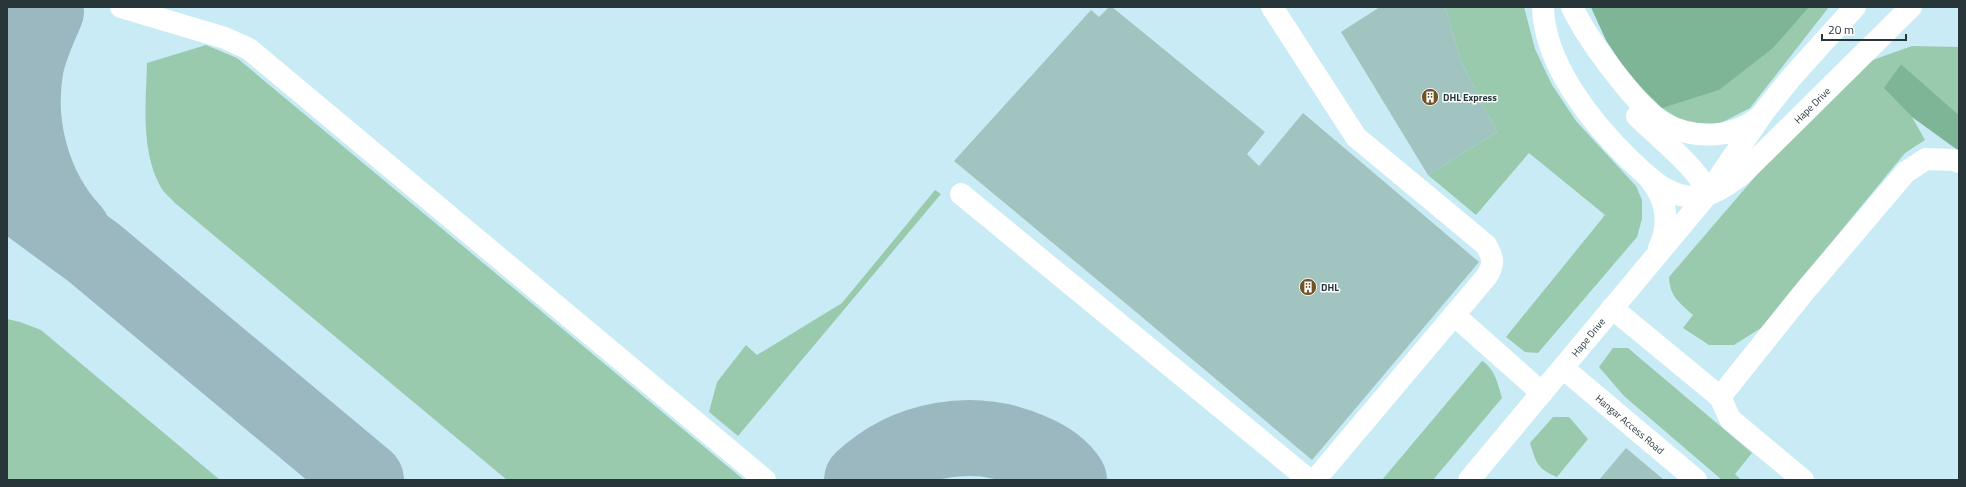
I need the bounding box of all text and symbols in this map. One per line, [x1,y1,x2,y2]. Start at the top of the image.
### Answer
scale bar [1822,16,1906,42]
text: 20 m [1828,20,1854,39]
street label: Hape Drive [1791,84,1834,127]
building icon: DHL Express [1420,87,1440,107]
place label: DHL Express [1443,90,1497,105]
building icon: DHL [1298,277,1318,297]
place label: DHL [1321,280,1339,295]
street label: Hape Drive [1568,315,1609,360]
street label: Hangar Access Road [1592,391,1667,458]

